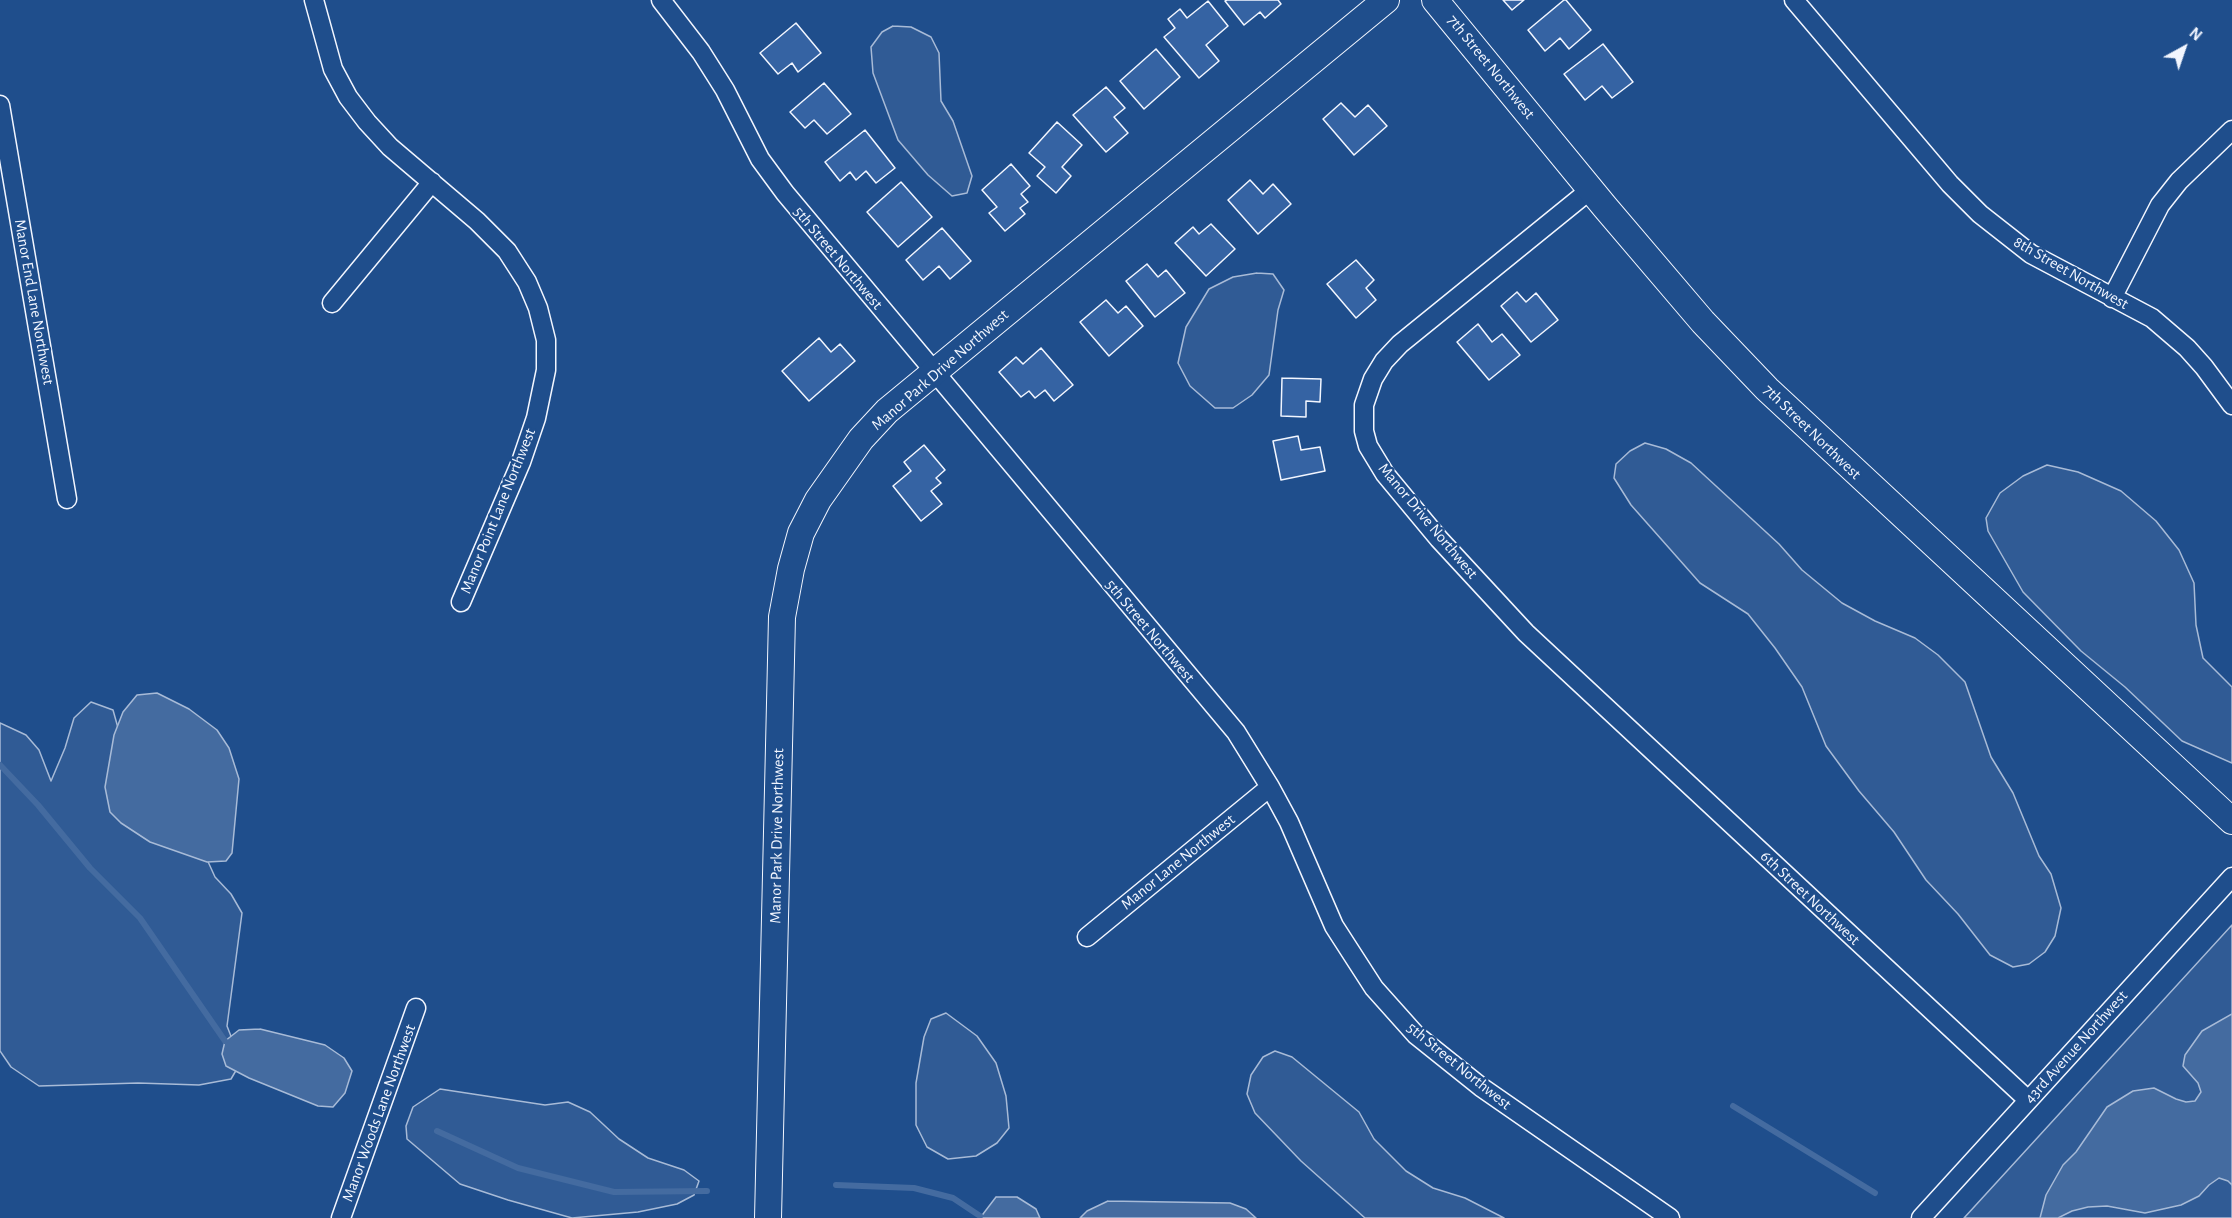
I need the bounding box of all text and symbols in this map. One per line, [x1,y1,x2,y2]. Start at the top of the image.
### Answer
street label: 7th Street Northwest [1443,11,1539,123]
north arrow [2154,18,2214,78]
text: N [2186,25,2205,44]
street label: 5th Street Northwest [789,203,887,313]
street label: Manor End Lane Northwest [10,218,58,386]
street label: 8th Street Northwest [2010,232,2132,314]
street label: Manor Park Drive Northwest [868,305,1012,435]
street label: 7th Street Northwest [1759,380,1865,484]
street label: Manor Point Lane Northwest [456,426,540,596]
street label: Manor Drive Northwest [1374,459,1482,583]
street label: 5th Street Northwest [1101,576,1199,686]
street label: Manor Park Drive Northwest [766,748,788,924]
street label: Manor Lane Northwest [1117,810,1239,914]
street label: 6th Street Northwest [1756,847,1864,949]
street label: 43rd Avenue Northwest [2020,987,2132,1107]
street label: 5th Street Northwest [1403,1018,1515,1114]
street label: Manor Woods Lane Northwest [338,1022,420,1204]

